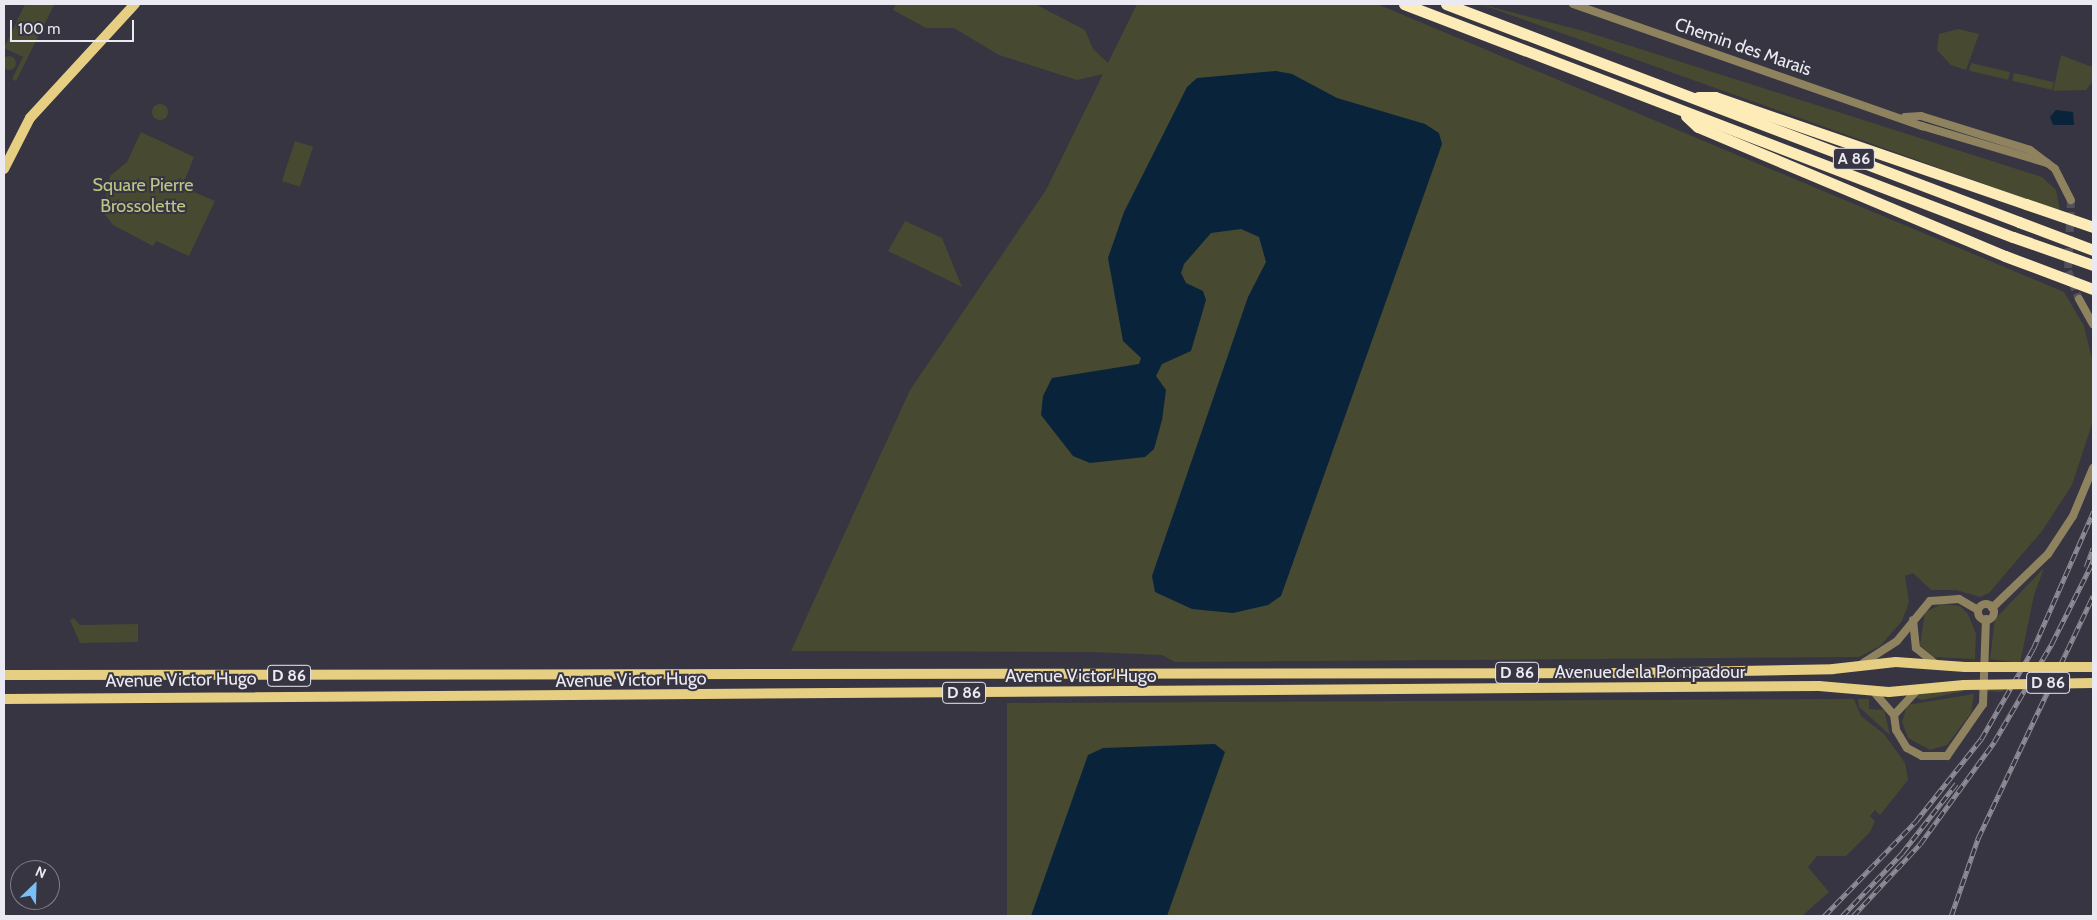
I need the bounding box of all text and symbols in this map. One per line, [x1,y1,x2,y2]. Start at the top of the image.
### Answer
scale bar [12,10,136,42]
street label: Chemin des Marais [1672,13,1814,81]
text: 100 m [18,20,60,38]
road number: A 86 [1833,146,1875,172]
park label: Square Pierre Brossolette [93,175,193,218]
road number: D 86 [1494,660,1540,686]
street label: Avenue de la Pompadour [1555,661,1745,683]
road number: D 86 [266,662,312,689]
street label: Avenue Victor Hugo [1005,665,1157,687]
street label: Avenue Victor Hugo [105,668,257,692]
street label: Avenue Victor Hugo [555,668,707,692]
road number: D 86 [2026,670,2070,696]
road number: D 86 [942,680,986,706]
north arrow [10,860,60,910]
text: N [33,862,49,882]

